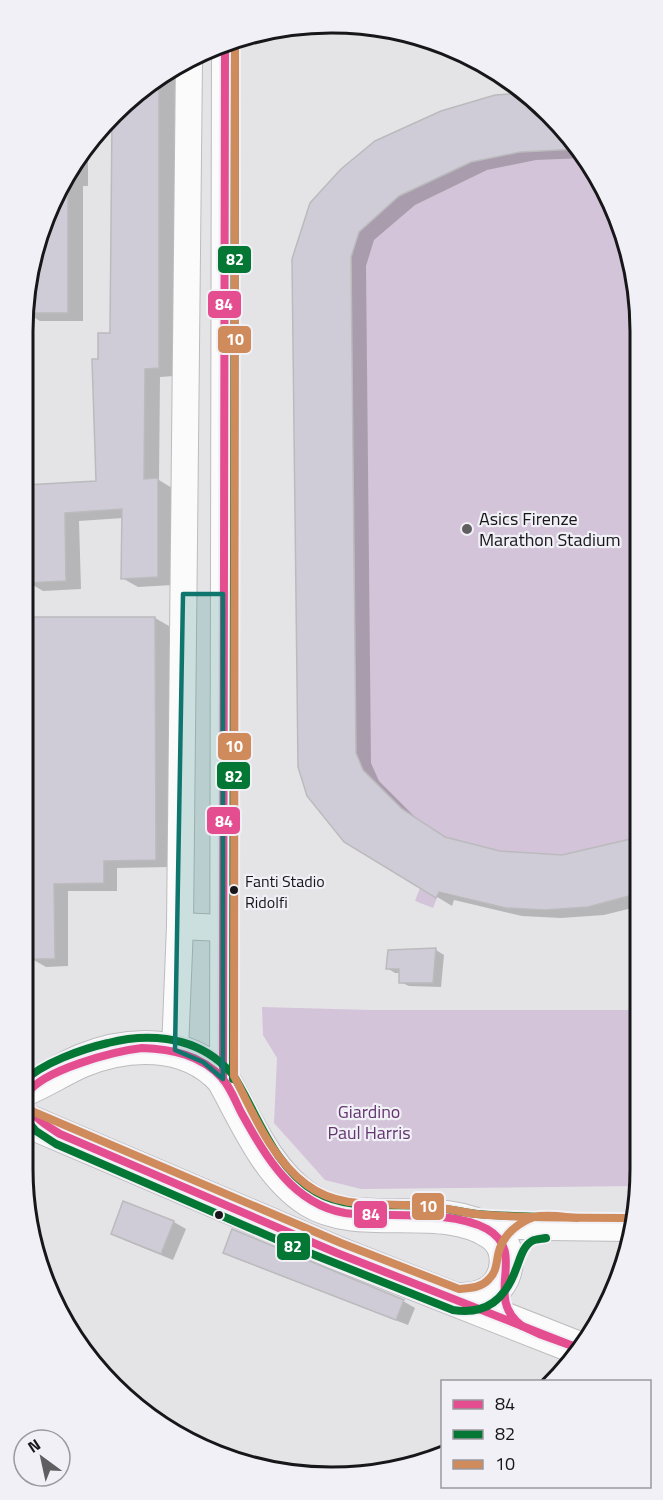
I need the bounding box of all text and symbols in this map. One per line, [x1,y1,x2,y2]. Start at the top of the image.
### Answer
line badge: 82 [217,245,252,274]
text: 82 [226,247,244,271]
line badge: 84 [207,290,242,319]
text: 84 [215,292,233,316]
line badge: 10 [217,325,252,354]
text: 10 [226,327,244,351]
place label: Asics Firenze Marathon Stadium [479,505,621,553]
marker: Asics Firenze Marathon Stadium [460,522,474,536]
line badge: 10 [217,732,252,761]
text: 10 [225,734,243,758]
line badge: 82 [216,761,251,790]
text: 82 [225,764,243,788]
line badge: 84 [206,806,241,835]
text: 84 [215,809,233,833]
place label: Fanti Stadio Ridolfi [245,869,325,914]
marker: Fanti Stadio Ridolfi [228,884,240,896]
park label: Giardino Paul Harris [327,1098,411,1146]
line badge: 10 [411,1192,445,1221]
text: 10 [419,1194,437,1218]
line badge: 84 [353,1200,388,1229]
text: 84 [362,1202,380,1226]
unlabelled marker [213,1209,225,1221]
line badge: 82 [276,1232,311,1261]
text: 82 [284,1234,302,1258]
legend [441,1380,651,1488]
text: 84 [495,1390,515,1417]
text: 82 [495,1420,515,1447]
north arrow [12,1428,72,1488]
text: N [23,1432,45,1459]
text: 10 [495,1450,515,1477]

